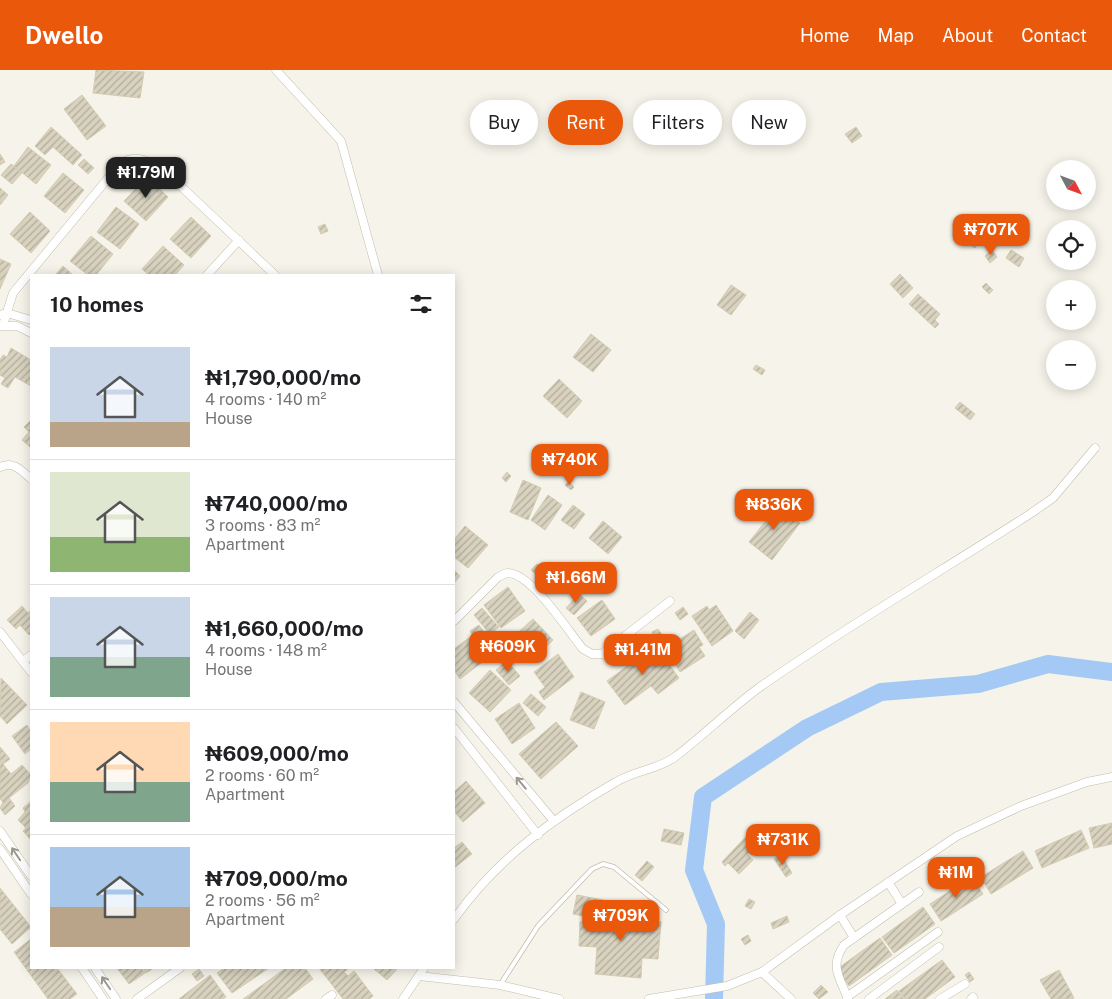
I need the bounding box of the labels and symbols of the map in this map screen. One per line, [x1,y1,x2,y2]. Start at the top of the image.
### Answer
pin: ₦1.79M [105,156,187,199]
north arrow [1046,160,1096,210]
pin: ₦707K [956,214,1026,256]
pin: ₦740K [535,444,605,486]
pin: ₦836K [739,488,809,531]
pin: ₦1.66M [535,562,617,604]
pin: ₦609K [473,630,543,673]
pin: ₦1.41M [602,634,684,676]
one-way arrow [516,776,527,789]
pin: ₦731K [748,824,818,866]
one-way arrow [11,847,21,861]
pin: ₦1M [932,856,980,899]
pin: ₦709K [586,900,656,942]
one-way arrow [101,976,111,990]

